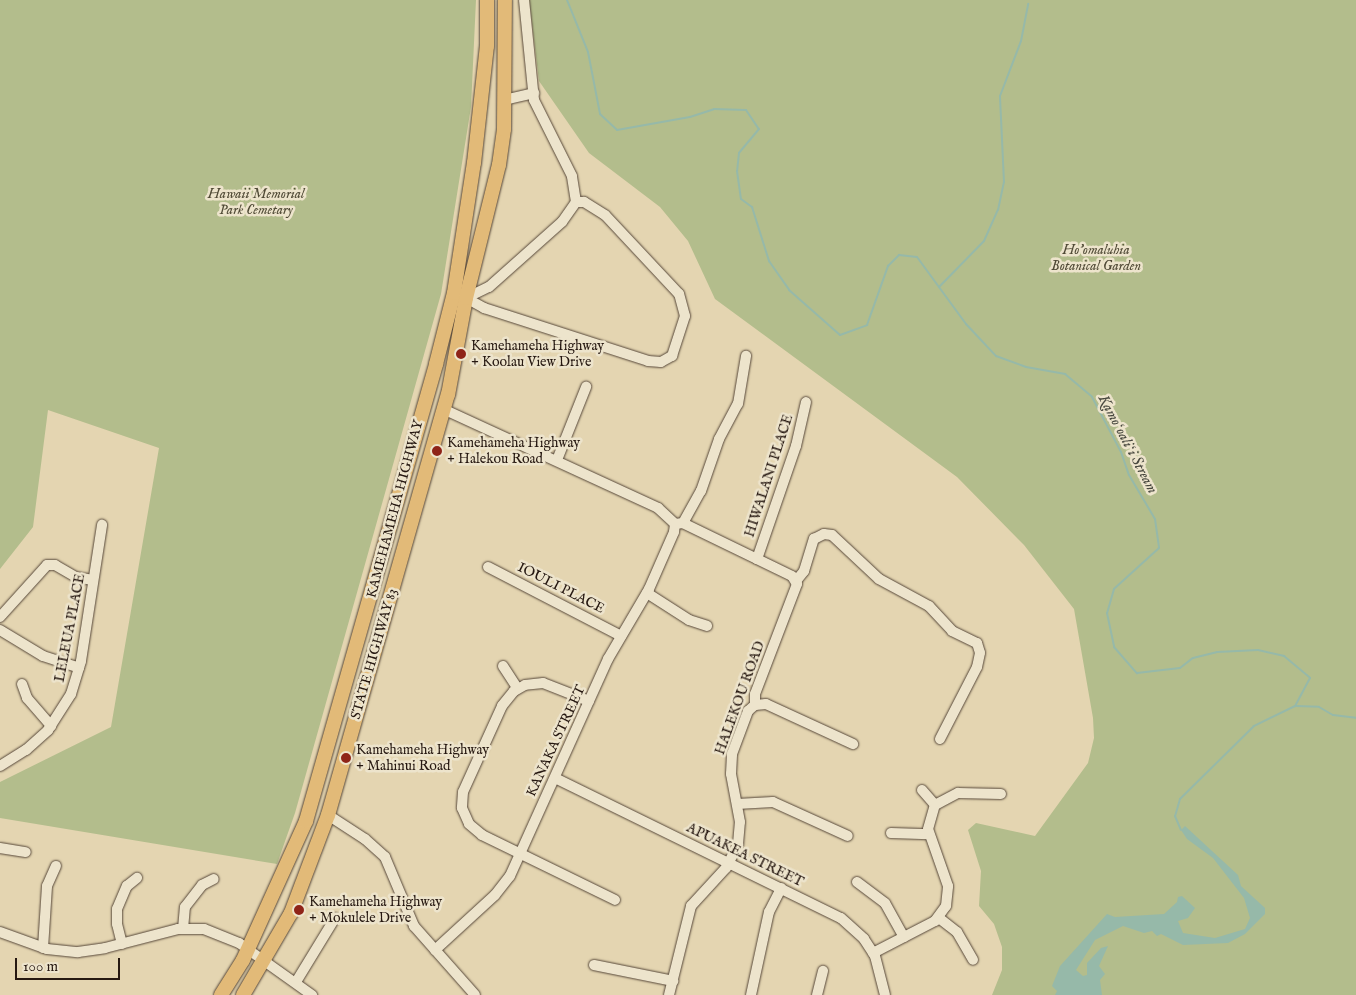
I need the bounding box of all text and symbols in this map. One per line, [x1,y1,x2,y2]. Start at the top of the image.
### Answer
park label: Hawaii Memorial Park Cemetary [208,186,304,218]
park label: Ho'omaluhia Botanical Garden [1051,242,1141,274]
place label: Kamehameha Highway + Koolau View Drive [471,338,604,371]
marker: Kamehameha Highway + Koolau View Drive [455,348,467,360]
water label: Kamoʻoaliʻi Stream [1094,391,1162,497]
street label: HIWALANI PLACE [741,413,797,539]
street label: KAMEHAMEHA HIGHWAY [363,418,427,600]
place label: Kamehameha Highway + Halekou Road [447,435,580,468]
marker: Kamehameha Highway + Halekou Road [431,445,443,457]
street label: IOULI PLACE [515,559,607,617]
street label: LELEUA PLACE [51,572,89,684]
street label: STATE HIGHWAY 83 [347,587,401,721]
street label: HALEKOU ROAD [712,639,768,757]
street label: KANAKA STREET [523,683,589,799]
place label: Kamehameha Highway + Mahinui Road [356,742,489,774]
marker: Kamehameha Highway + Mahinui Road [340,752,352,764]
street label: APUAKEA STREET [684,819,806,891]
place label: Kamehameha Highway + Mokulele Drive [309,894,442,926]
marker: Kamehameha Highway + Mokulele Drive [293,904,305,916]
scale bar [18,948,122,980]
text: 100 m [23,957,58,976]

